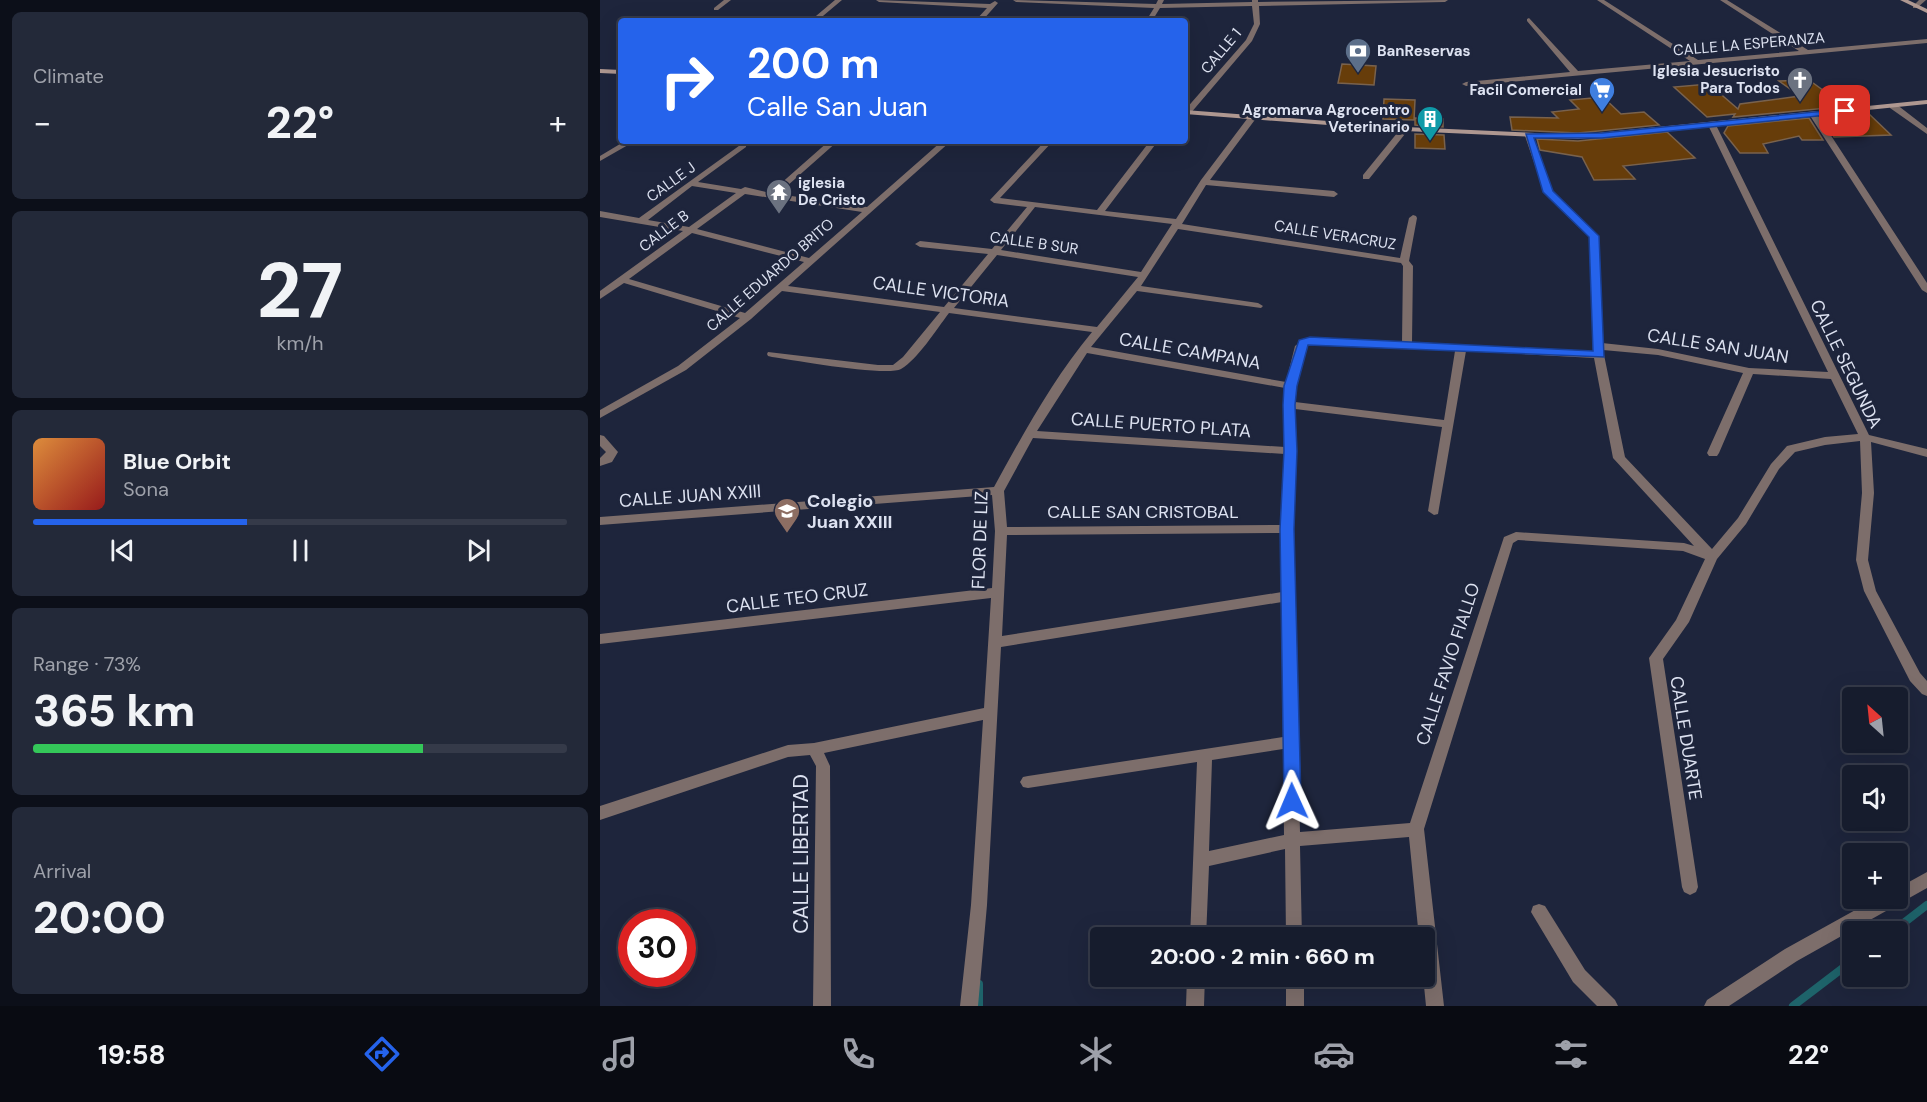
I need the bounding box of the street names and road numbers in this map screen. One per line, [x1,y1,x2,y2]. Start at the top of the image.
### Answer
street label: CALLE 1 [1196,24,1246,78]
street label: CALLE LA ESPERANZA [1672,27,1826,61]
street label: CALLE J [642,157,700,207]
street label: CALLE B [635,206,693,256]
street label: CALLE EDUARDO BRITO [702,214,838,336]
street label: CALLE VERACRUZ [1273,215,1397,255]
street label: CALLE B SUR [988,227,1080,259]
street label: CALLE VICTORIA [871,271,1011,313]
street label: CALLE SEGUNDA [1804,296,1888,432]
street label: CALLE SAN JUAN [1646,323,1790,369]
street label: CALLE CAMPANA [1117,327,1263,375]
street label: CALLE PUERTO PLATA [1070,407,1252,443]
street label: CALLE JUAN XXIII [618,479,762,513]
street label: FLOR DE LIZ [966,491,994,589]
street label: CALLE SAN CRISTOBAL [1047,500,1239,524]
street label: CALLE TEO CRUZ [725,577,869,619]
street label: CALLE FAVIO FIALLO [1410,580,1486,748]
street label: CALLE DUARTE [1664,674,1708,802]
street label: CALLE LIBERTAD [787,774,815,934]

